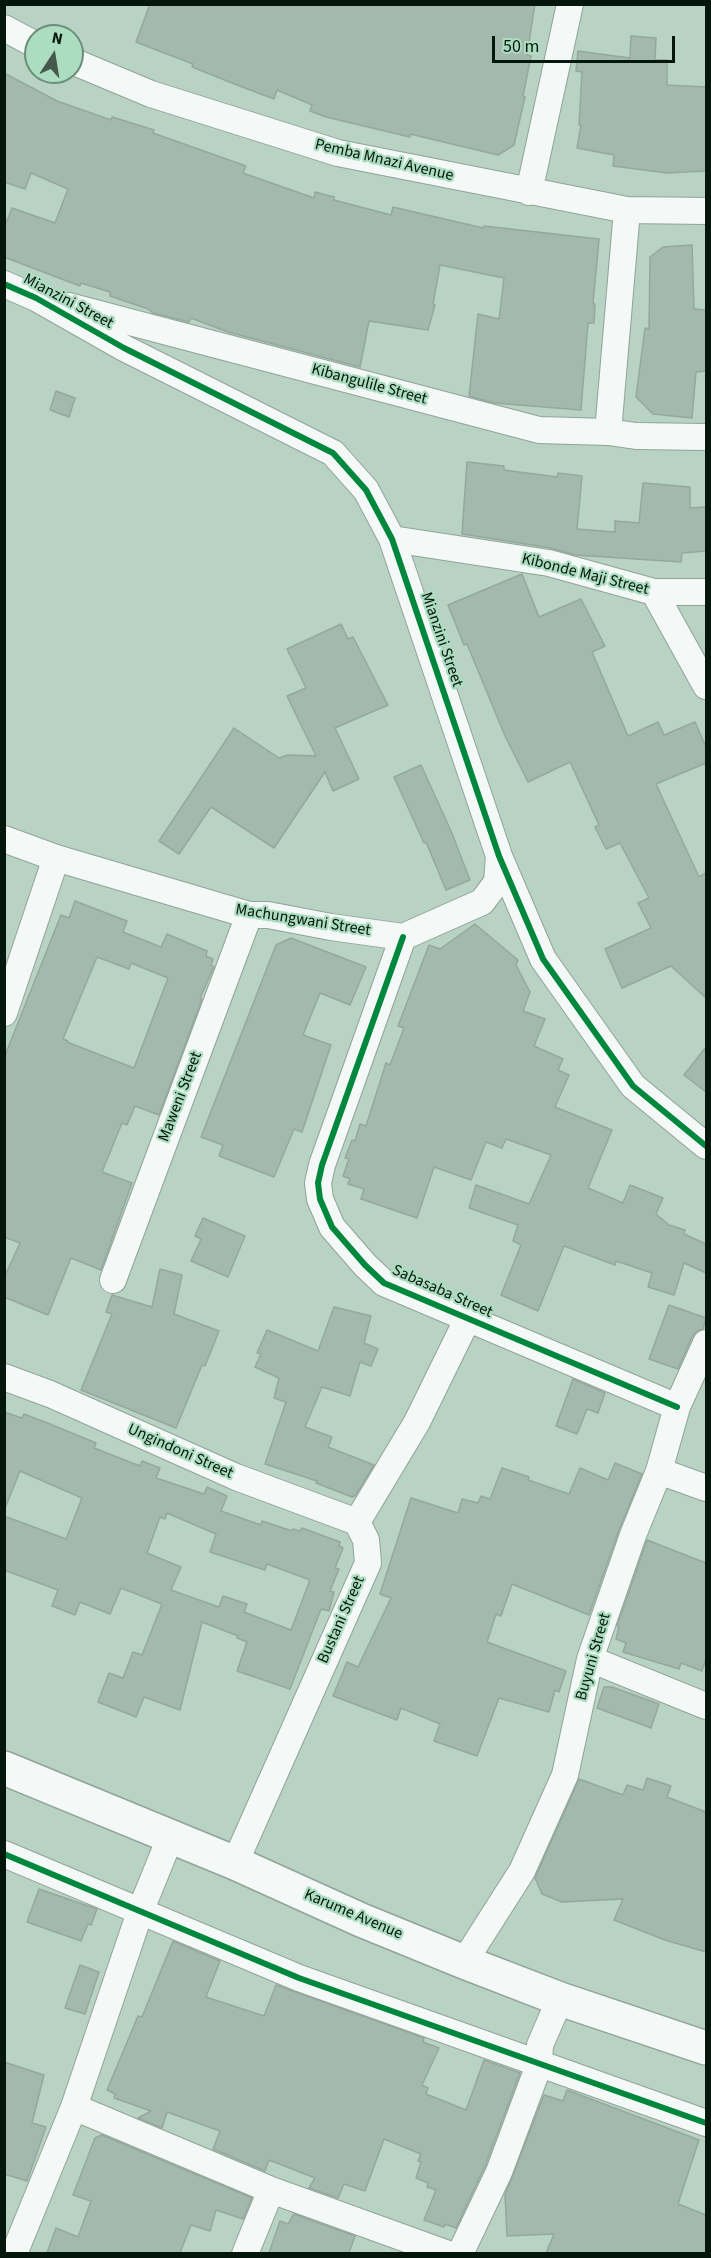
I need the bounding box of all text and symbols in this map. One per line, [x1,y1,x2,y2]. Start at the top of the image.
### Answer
north arrow [24,24,84,84]
scale bar [495,24,678,62]
text: N [50,26,65,50]
text: 50 m [503,34,539,59]
street label: Pemba Mnazi Avenue [313,136,455,186]
street label: Mianzini Street [20,270,116,334]
street label: Kibangulile Street [309,360,429,410]
street label: Kibonde Maji Street [519,550,651,600]
street label: Mianzini Street [416,590,466,690]
street label: Machungwani Street [234,901,372,941]
street label: Maweni Street [155,1049,207,1145]
street label: Sabasaba Street [389,1261,495,1323]
street label: Ungindoni Street [124,1420,236,1484]
street label: Bustani Street [314,1573,370,1667]
street label: Buyuni Street [572,1611,616,1703]
street label: Karume Avenue [301,1886,405,1944]

